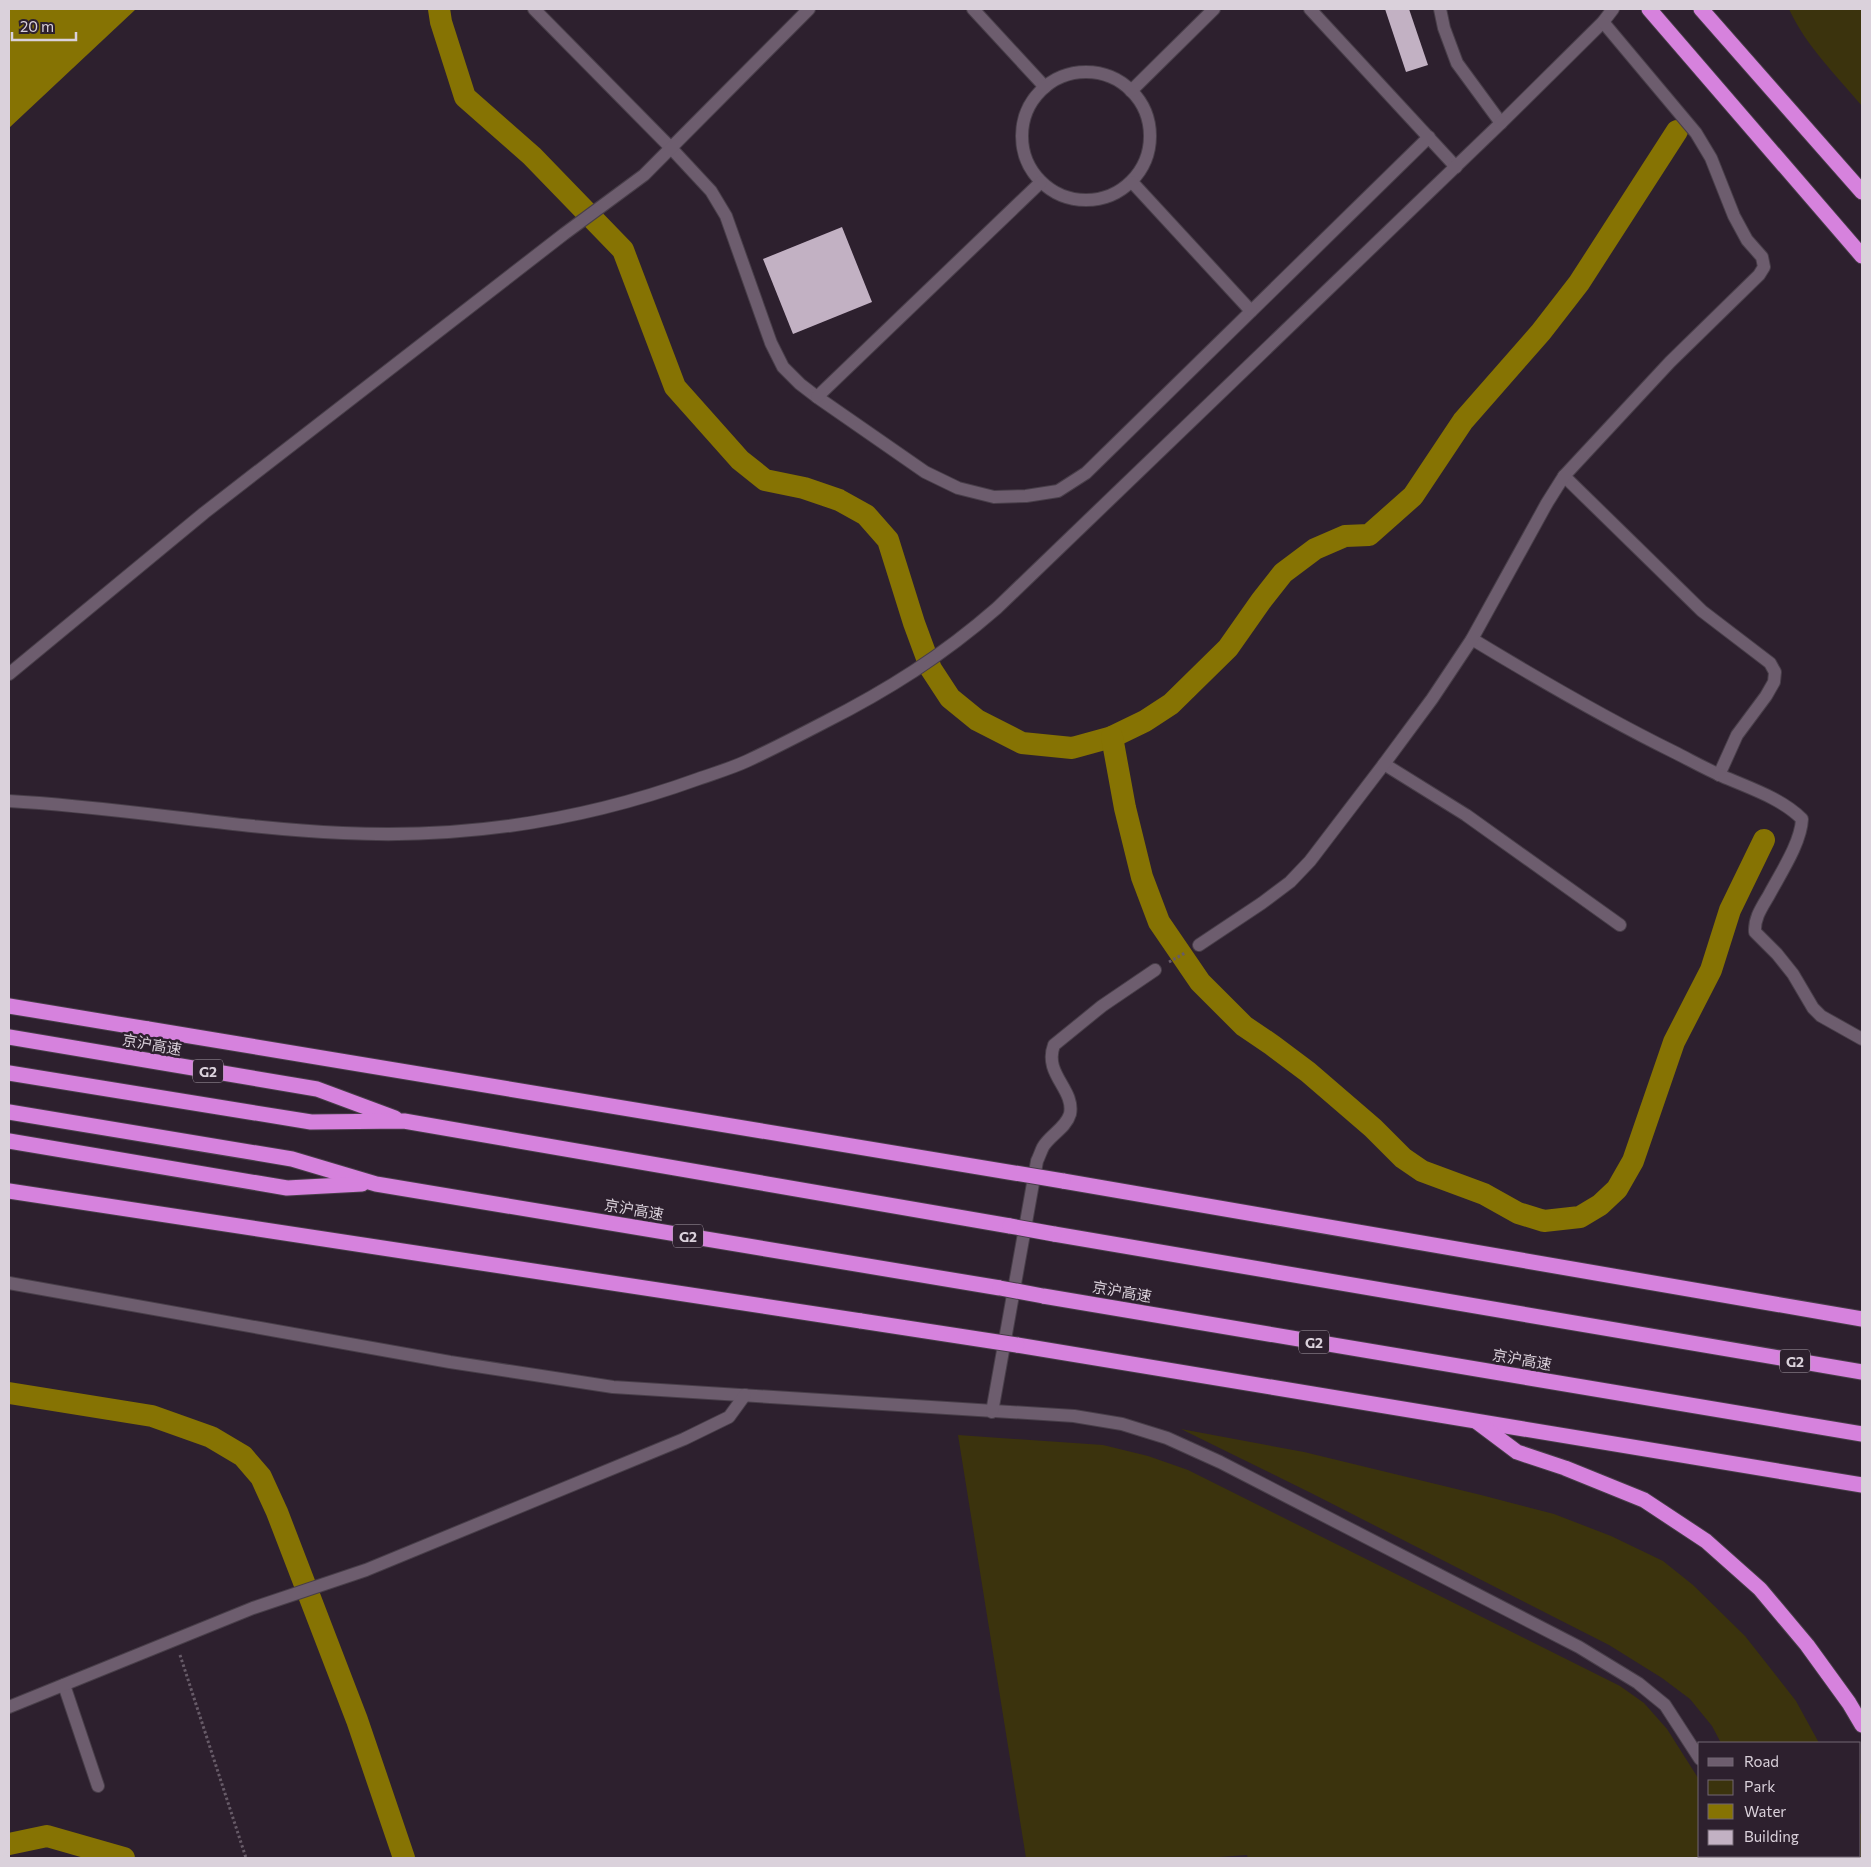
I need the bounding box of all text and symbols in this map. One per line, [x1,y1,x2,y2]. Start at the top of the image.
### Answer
scale bar [12,10,76,42]
text: 20 m [20,17,54,35]
street label: 京沪高速 [121,1030,183,1058]
road number: G2 [193,1060,223,1082]
street label: 京沪高速 [603,1195,665,1223]
road number: G2 [673,1224,703,1248]
street label: 京沪高速 [1091,1277,1153,1305]
road number: G2 [1299,1330,1329,1354]
street label: 京沪高速 [1491,1345,1553,1373]
road number: G2 [1780,1350,1810,1372]
legend [1698,1742,1861,1857]
text: Road [1744,1752,1779,1770]
text: Park [1744,1777,1775,1795]
text: Water [1744,1802,1786,1820]
text: Building [1744,1827,1799,1845]

